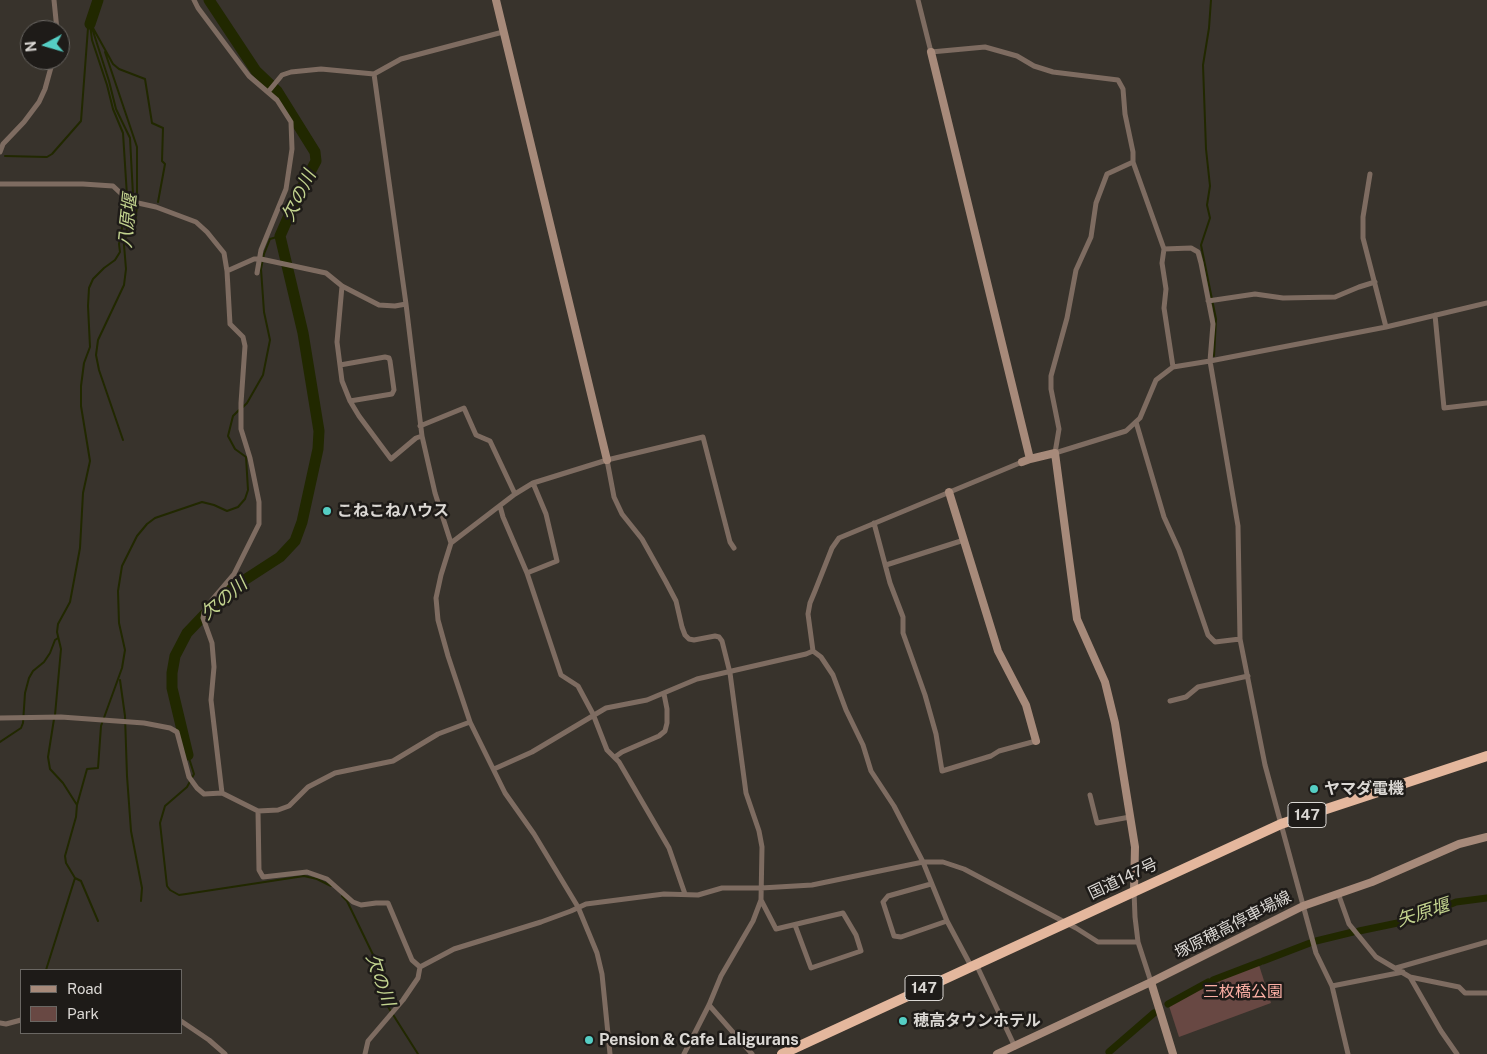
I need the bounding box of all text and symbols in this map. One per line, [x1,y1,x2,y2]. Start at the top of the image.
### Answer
north arrow [20,20,70,70]
text: N [23,40,40,53]
water label: 欠の川 [277,167,321,225]
water label: 八原堰 [114,193,142,249]
place label: こねこねハウス [337,501,449,521]
marker: こねこねハウス [321,505,333,517]
water label: 欠の川 [196,573,252,625]
place label: ヤマダ電機 [1324,779,1404,799]
marker: ヤマダ電機 [1308,783,1320,795]
road number: 147 [1288,802,1326,828]
street label: 国道147号 [1085,855,1161,903]
street label: 塚原穂高停車場線 [1172,887,1294,963]
water label: 矢原堰 [1394,894,1452,932]
water label: 欠の川 [361,951,399,1009]
legend [20,969,182,1034]
road number: 147 [905,976,943,1000]
text: Road [67,980,103,997]
park label: 三枚橋公園 [1203,982,1283,1002]
text: Park [67,1005,99,1022]
place label: 穂高タウンホテル [913,1011,1041,1031]
marker: 穂高タウンホテル [897,1015,909,1027]
place label: Pension & Cafe Laligurans [599,1030,799,1050]
marker: Pension & Cafe Laligurans [583,1034,595,1046]

